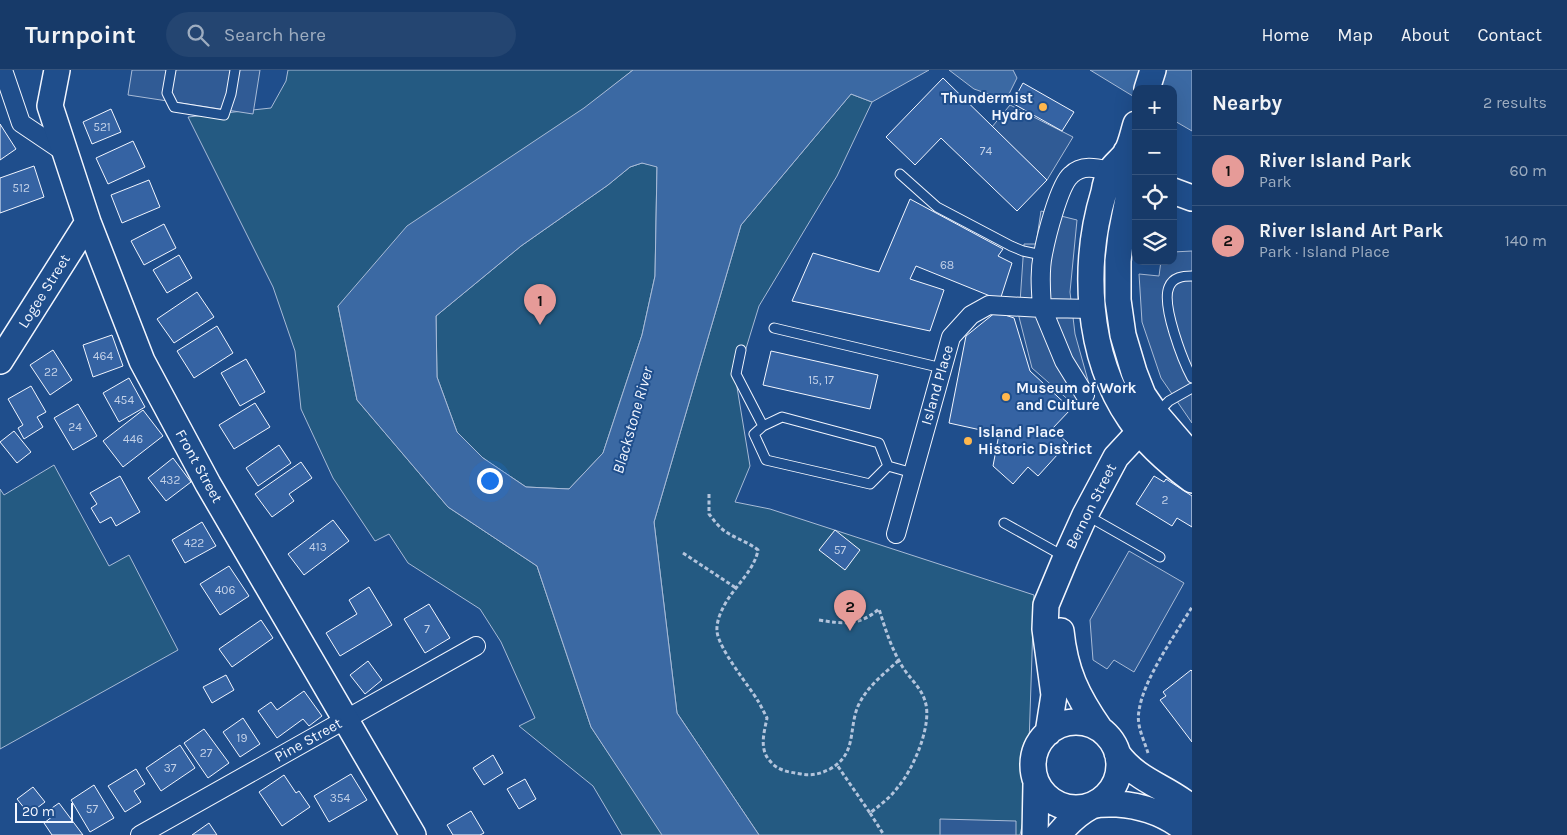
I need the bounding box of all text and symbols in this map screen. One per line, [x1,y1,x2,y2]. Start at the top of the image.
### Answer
search box [166,12,516,57]
text: Turnpoint [25,21,136,49]
icon: search [184,21,212,49]
text: Search here [224,24,326,46]
text: Home [1261,24,1309,46]
text: Map [1337,24,1373,46]
text: About [1401,24,1450,46]
text: Contact [1478,24,1542,46]
map controls [1132,85,1177,265]
button: + [1132,85,1177,130]
place label: Thundermist Hydro [941,89,1033,124]
text: Nearby [1212,91,1282,115]
text: 2 results [1483,93,1547,112]
marker: Thundermist Hydro [1037,101,1049,113]
house number: 521 [93,120,111,134]
button: − [1132,130,1177,175]
house number: 74 [980,144,992,158]
text: River Island Park [1259,150,1412,172]
text: 1 [1225,161,1231,180]
text: 60 m [1510,161,1547,180]
text: Park [1259,172,1291,191]
button: locate [1132,175,1177,220]
house number: 512 [12,181,30,195]
button: layers [1132,220,1177,265]
text: River Island Art Park [1259,220,1443,242]
text: 2 [1223,231,1233,250]
text: 140 m [1505,231,1547,250]
text: Park · Island Place [1259,242,1390,261]
street label: Logee Street [14,250,74,331]
house number: 68 [940,258,954,272]
pin: 1 [524,284,556,325]
street label: Island Place [917,343,957,427]
house number: 464 [93,349,113,363]
water label: Blackstone River [608,364,657,476]
house number: 22 [44,365,58,379]
house number: 15, 17 [808,373,834,387]
place label: Museum of Work and Culture [1016,379,1137,414]
marker: Museum of Work and Culture [1000,391,1012,403]
house number: 454 [114,393,134,407]
house number: 24 [68,420,82,434]
place label: Island Place Historic District [978,423,1092,458]
street label: Front Street [172,426,227,506]
house number: 446 [123,432,143,446]
marker: Island Place Historic District [962,435,974,447]
street label: Bernon Street [1062,460,1120,552]
your location [477,468,503,494]
house number: 432 [160,473,180,487]
house number: 2 [1162,493,1169,507]
house number: 422 [184,536,204,550]
house number: 413 [309,540,327,554]
house number: 57 [834,543,847,557]
house number: 406 [215,583,235,597]
pin: 2 [834,590,866,631]
house number: 7 [424,622,430,636]
street label: Pine Street [271,714,345,766]
house number: 19 [237,731,247,745]
house number: 27 [200,746,213,760]
house number: 37 [164,761,177,775]
house number: 354 [330,791,351,805]
scale bar [15,800,72,823]
house number: 57 [86,802,99,816]
text: 20 m [22,803,55,820]

